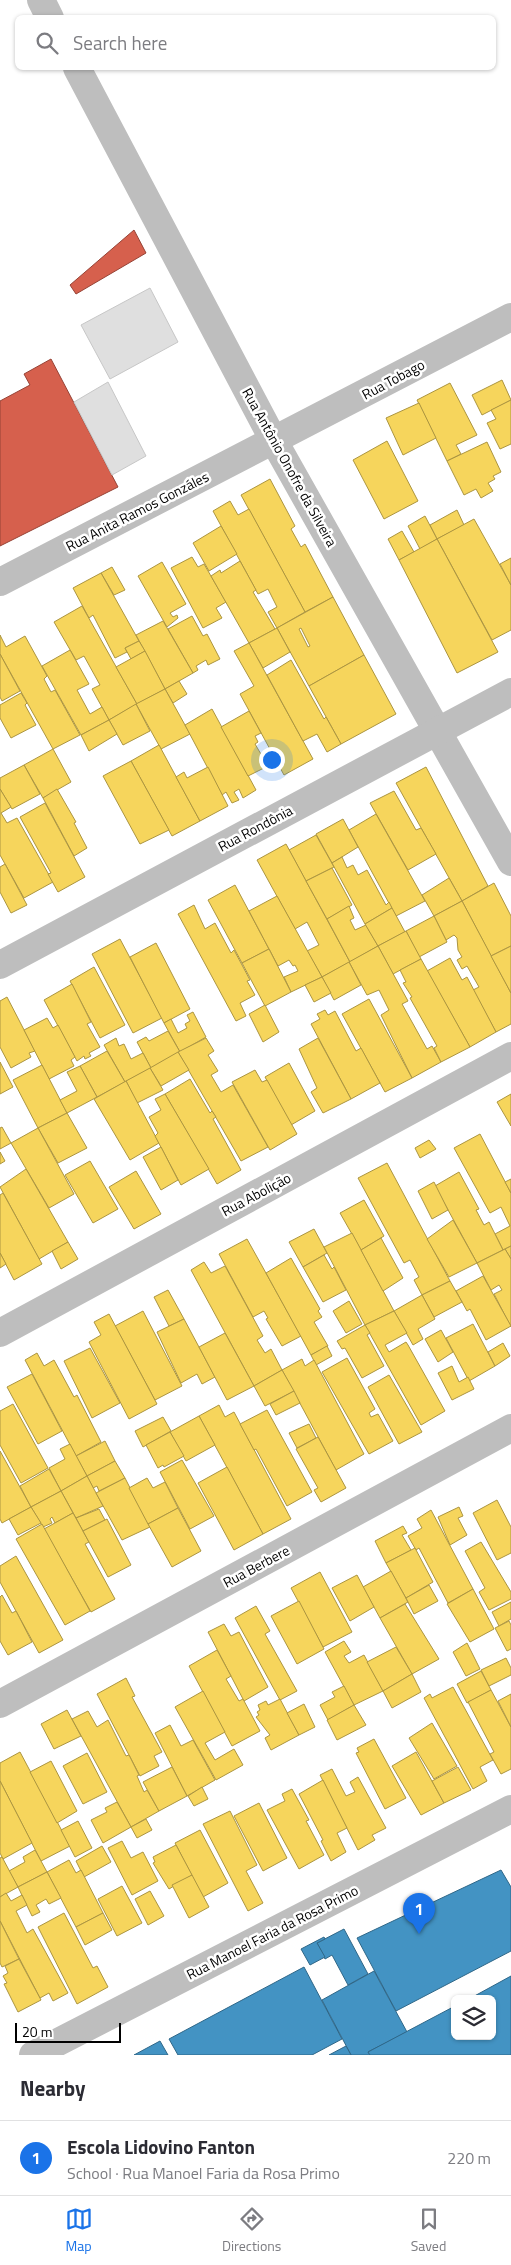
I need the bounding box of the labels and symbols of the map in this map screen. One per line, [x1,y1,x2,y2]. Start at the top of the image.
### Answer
street label: Rua Tobago [358,354,428,404]
street label: Rua Antônio Onofre da Silveira [237,384,343,550]
street label: Rua Anita Ramos Gonzáles [62,466,212,556]
your location [259,747,285,773]
street label: Rua Rondônia [214,799,296,857]
street label: Rua Abolição [218,1167,294,1221]
street label: Rua Berbere [219,1540,293,1592]
street label: Rua Manoel Faria da Rosa Primo [182,1879,362,1985]
pin: 1 [403,1893,435,1934]
scale bar [15,2020,121,2043]

